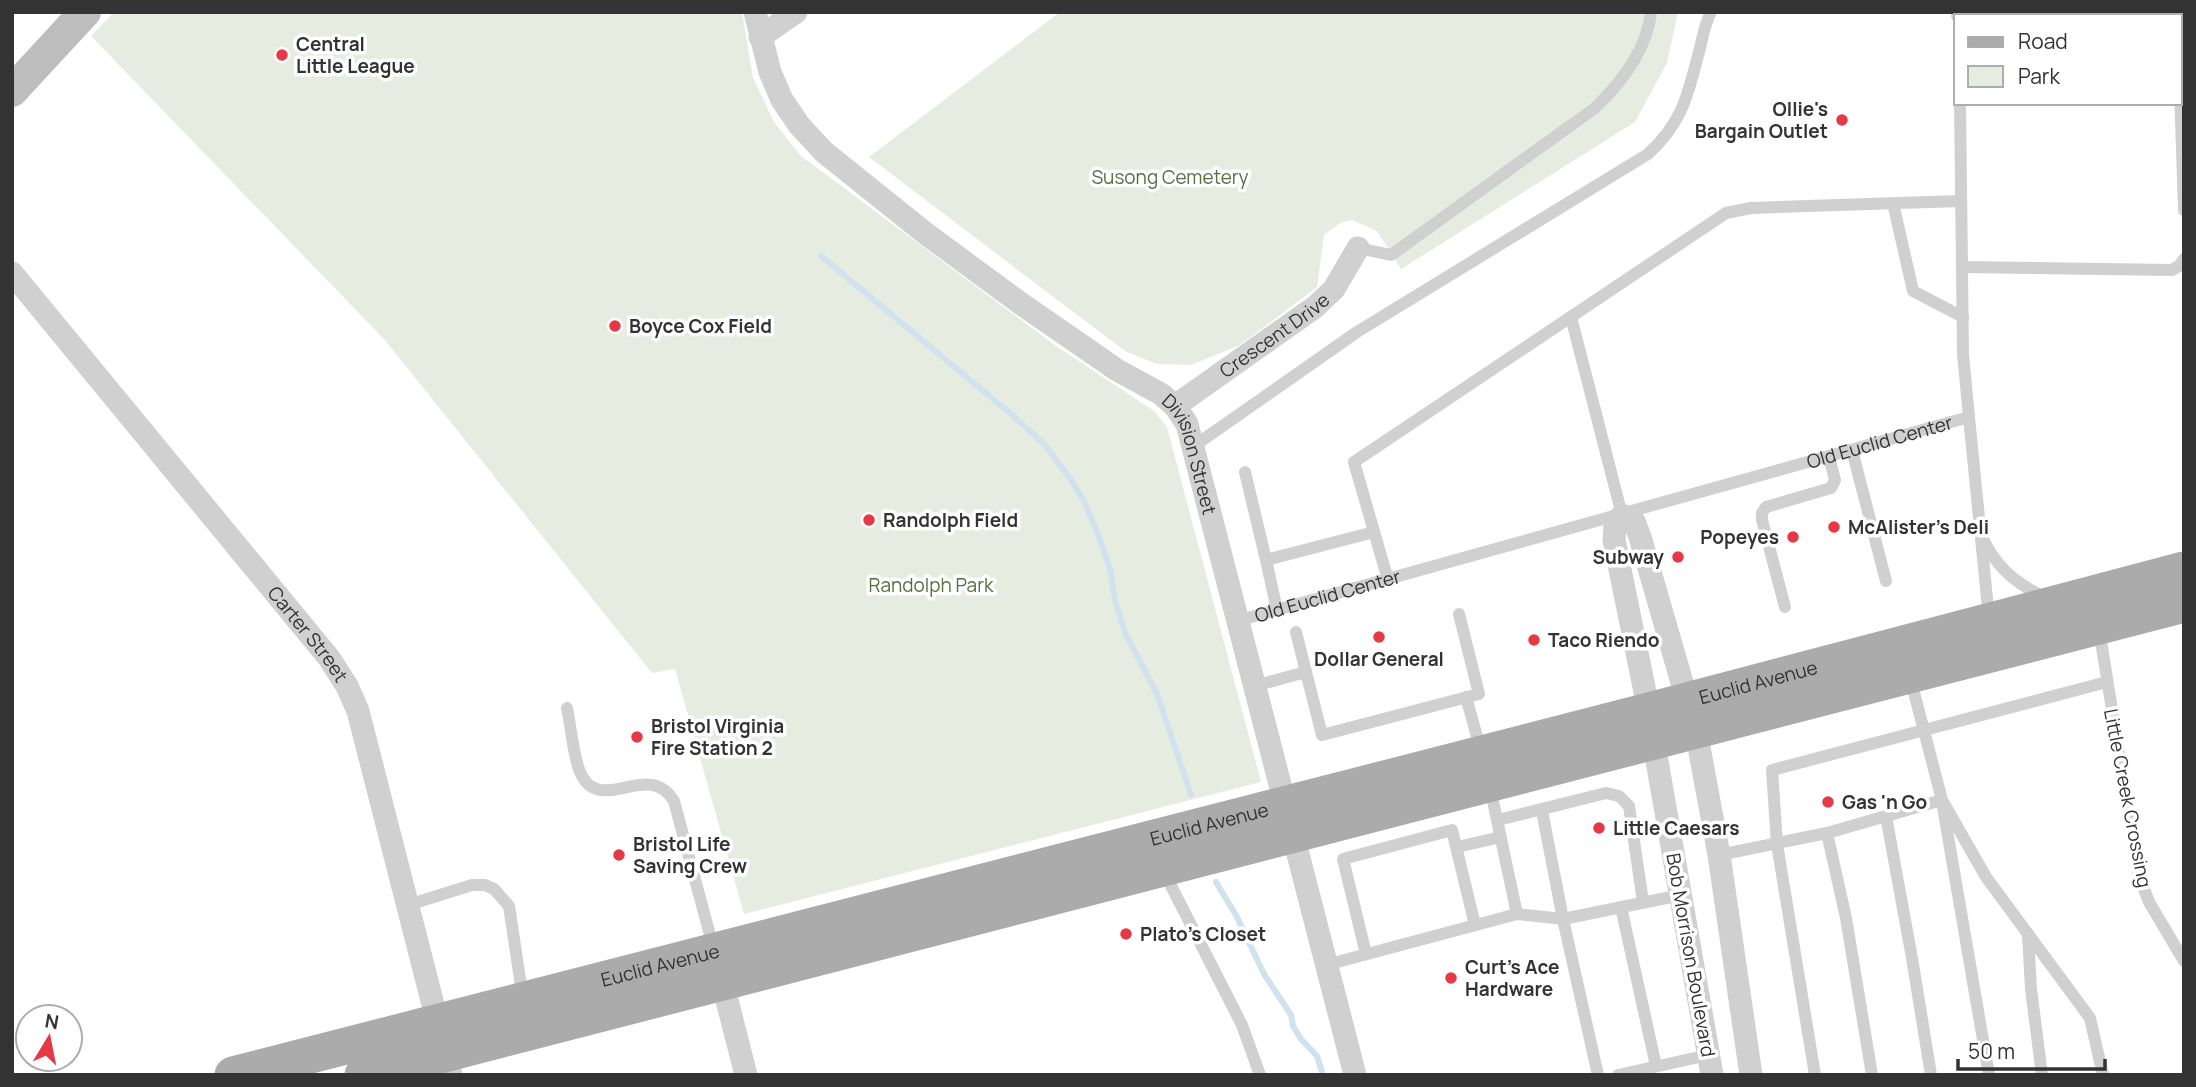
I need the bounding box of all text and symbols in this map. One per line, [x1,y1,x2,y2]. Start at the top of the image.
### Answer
legend [1954,14,2182,105]
text: Road [2018,27,2068,55]
place label: Central Little League [296,31,415,79]
marker: Central Little League [274,47,290,63]
text: Park [2018,62,2060,90]
place label: Ollie's Bargain Outlet [1695,96,1828,144]
marker: Ollie's Bargain Outlet [1834,112,1850,128]
park label: Susong Cemetery [1091,164,1249,190]
street label: Crescent Drive [1214,287,1335,384]
place label: Boyce Cox Field [629,313,772,339]
marker: Boyce Cox Field [607,318,623,334]
street label: Division Street [1156,388,1223,517]
street label: Old Euclid Center [1804,409,1956,475]
place label: Randolph Field [883,507,1018,533]
marker: Randolph Field [861,512,877,528]
place label: McAlister's Deli [1848,514,1989,540]
marker: McAlister's Deli [1826,519,1842,535]
place label: Popeyes [1700,524,1779,550]
marker: Popeyes [1785,529,1801,545]
place label: Subway [1593,544,1664,570]
marker: Subway [1670,549,1686,565]
street label: Old Euclid Center [1252,563,1404,628]
park label: Randolph Park [869,572,994,598]
street label: Carter Street [262,581,354,687]
place label: Taco Riendo [1548,627,1660,653]
marker: Dollar General [1371,629,1387,645]
marker: Taco Riendo [1526,632,1542,648]
place label: Dollar General [1314,646,1444,672]
street label: Euclid Avenue [1696,654,1820,710]
street label: Little Creek Crossing [2098,706,2158,890]
place label: Bristol Virginia Fire Station 2 [651,713,784,761]
marker: Bristol Virginia Fire Station 2 [629,729,645,745]
place label: Gas 'n Go [1842,789,1927,815]
marker: Gas 'n Go [1820,794,1836,810]
street label: Euclid Avenue [1147,796,1271,852]
place label: Little Caesars [1613,815,1740,841]
marker: Little Caesars [1591,820,1607,836]
place label: Bristol Life Saving Crew [633,831,747,879]
marker: Bristol Life Saving Crew [611,847,627,863]
street label: Bob Morrison Boulevard [1660,851,1722,1059]
place label: Plato's Closet [1140,921,1266,947]
marker: Plato's Closet [1118,926,1134,942]
street label: Euclid Avenue [598,937,722,993]
place label: Curt's Ace Hardware [1465,954,1560,1002]
marker: Curt's Ace Hardware [1443,970,1459,986]
north arrow [14,1003,84,1073]
text: N [43,1007,61,1035]
scale bar [1958,1028,2105,1072]
text: 50 m [1968,1037,2015,1065]

